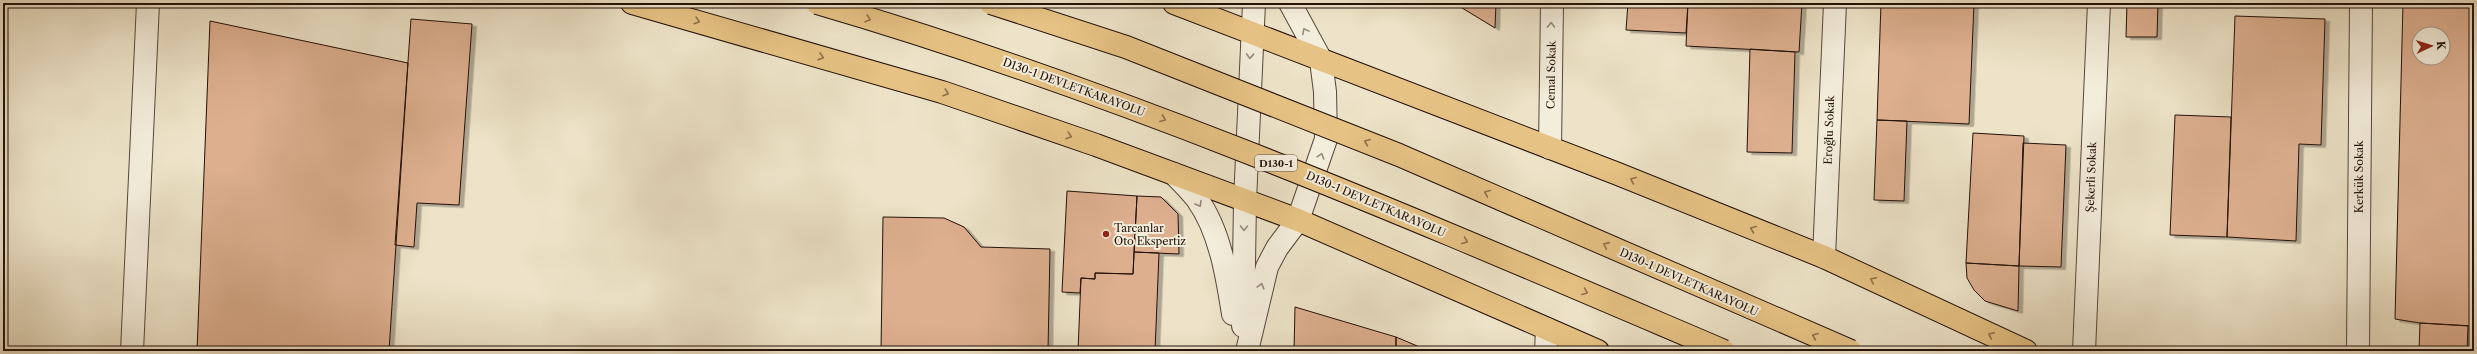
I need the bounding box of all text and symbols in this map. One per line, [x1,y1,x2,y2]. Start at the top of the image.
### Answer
one-way arrow [864,14,871,23]
one-way arrow [693,16,700,25]
one-way arrow [1547,22,1555,28]
north arrow [2411,26,2451,66]
one-way arrow [1302,27,1310,35]
street label: Cemal Sokak [1543,40,1559,109]
text: K [2434,40,2448,51]
one-way arrow [818,52,825,61]
one-way arrow [1246,53,1255,59]
street label: D130-1 DEVLETKARAYOLU [1001,55,1148,119]
one-way arrow [943,88,950,97]
street label: Eroğlu Sokak [1821,95,1837,165]
one-way arrow [1159,115,1166,123]
one-way arrow [1065,131,1072,140]
one-way arrow [1364,139,1371,147]
street label: Kerkük Sokak [2352,140,2366,213]
street label: Şekerli Sokak [2083,141,2099,213]
one-way arrow [1316,152,1324,159]
road number: D130-1 [1255,155,1297,171]
street label: D130-1 DEVLETKARAYOLU [1304,168,1448,240]
one-way arrow [1629,177,1637,185]
one-way arrow [1484,190,1491,198]
one-way arrow [1194,200,1201,207]
place label: Tarcanlar Oto Ekspertiz [1114,221,1186,248]
one-way arrow [1240,225,1248,231]
one-way arrow [1750,225,1757,233]
marker: Tarcanlar Oto Ekspertiz [1101,229,1111,239]
one-way arrow [1461,236,1469,244]
one-way arrow [1603,242,1611,250]
street label: D130-1 DEVLETKARAYOLU [1617,245,1761,319]
one-way arrow [1869,277,1877,285]
one-way arrow [1257,282,1265,289]
one-way arrow [1580,287,1588,295]
one-way arrow [1987,331,1994,339]
one-way arrow [1812,333,1820,341]

